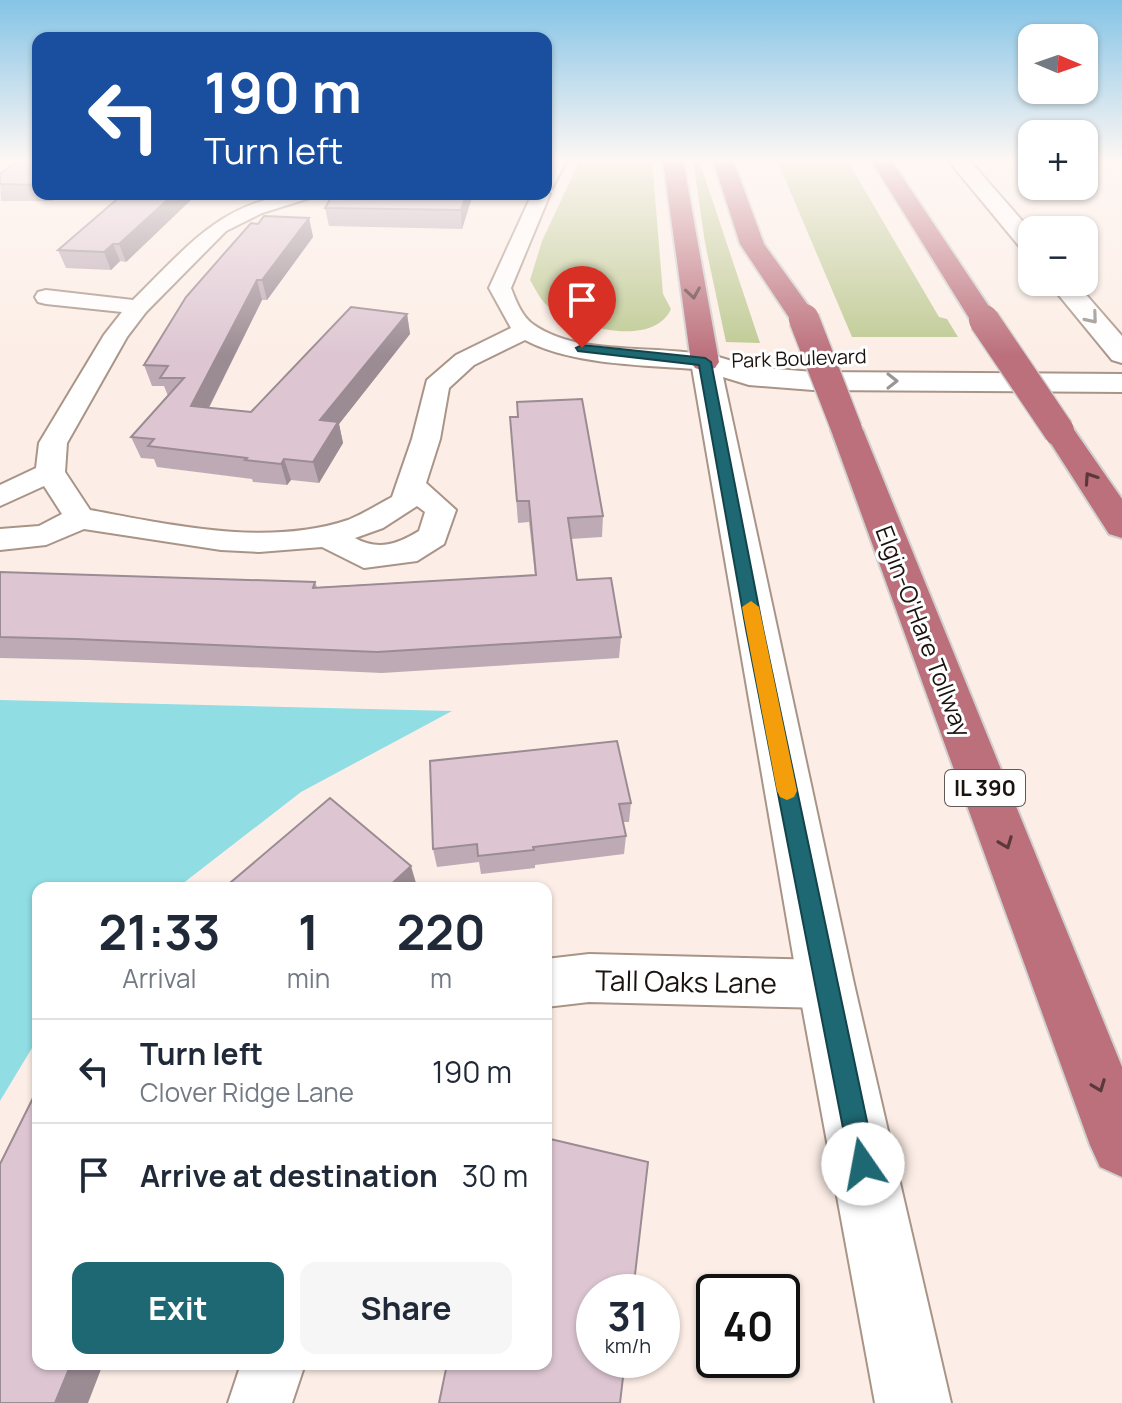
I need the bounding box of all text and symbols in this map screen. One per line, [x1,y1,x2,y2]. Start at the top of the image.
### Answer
north arrow [1018,24,1098,104]
map controls [1018,24,1098,296]
text: 190 m [204,53,362,130]
icon: left [72,64,176,168]
button: + [1018,120,1098,200]
text: Turn left [204,126,343,175]
button: − [1018,216,1098,296]
pin [548,266,616,348]
icon: arrive [560,278,604,322]
one-way arrow [683,286,700,299]
one-way arrow [1082,309,1097,323]
street label: Park Boulevard [731,342,867,374]
one-way arrow [886,373,899,390]
one-way arrow [1085,473,1100,487]
street label: Elgin-O'Hare Tollway [869,521,980,742]
road number: IL 390 [945,770,1025,806]
one-way arrow [996,835,1013,849]
text: 21:33 [98,899,220,964]
text: 1 [298,899,319,964]
text: 220 [397,899,486,964]
text: Arrival [122,960,196,996]
text: min [287,960,330,996]
text: m [430,960,452,996]
street label: Tall Oaks Lane [595,960,777,1002]
text: Turn left [140,1033,263,1074]
icon: left [72,1049,116,1093]
text: 190 m [432,1051,512,1092]
text: Clover Ridge Lane [140,1074,354,1110]
one-way arrow [1089,1078,1106,1092]
position arrow [821,1122,905,1206]
icon: arrive [72,1153,116,1197]
text: Arrive at destination [140,1155,438,1196]
text: 30 m [462,1155,528,1196]
button: Exit [72,1262,284,1354]
button: Share [300,1262,512,1354]
speed limit sign: 40 [696,1274,800,1378]
text: 31 [608,1288,648,1343]
text: km/h [605,1332,651,1359]

